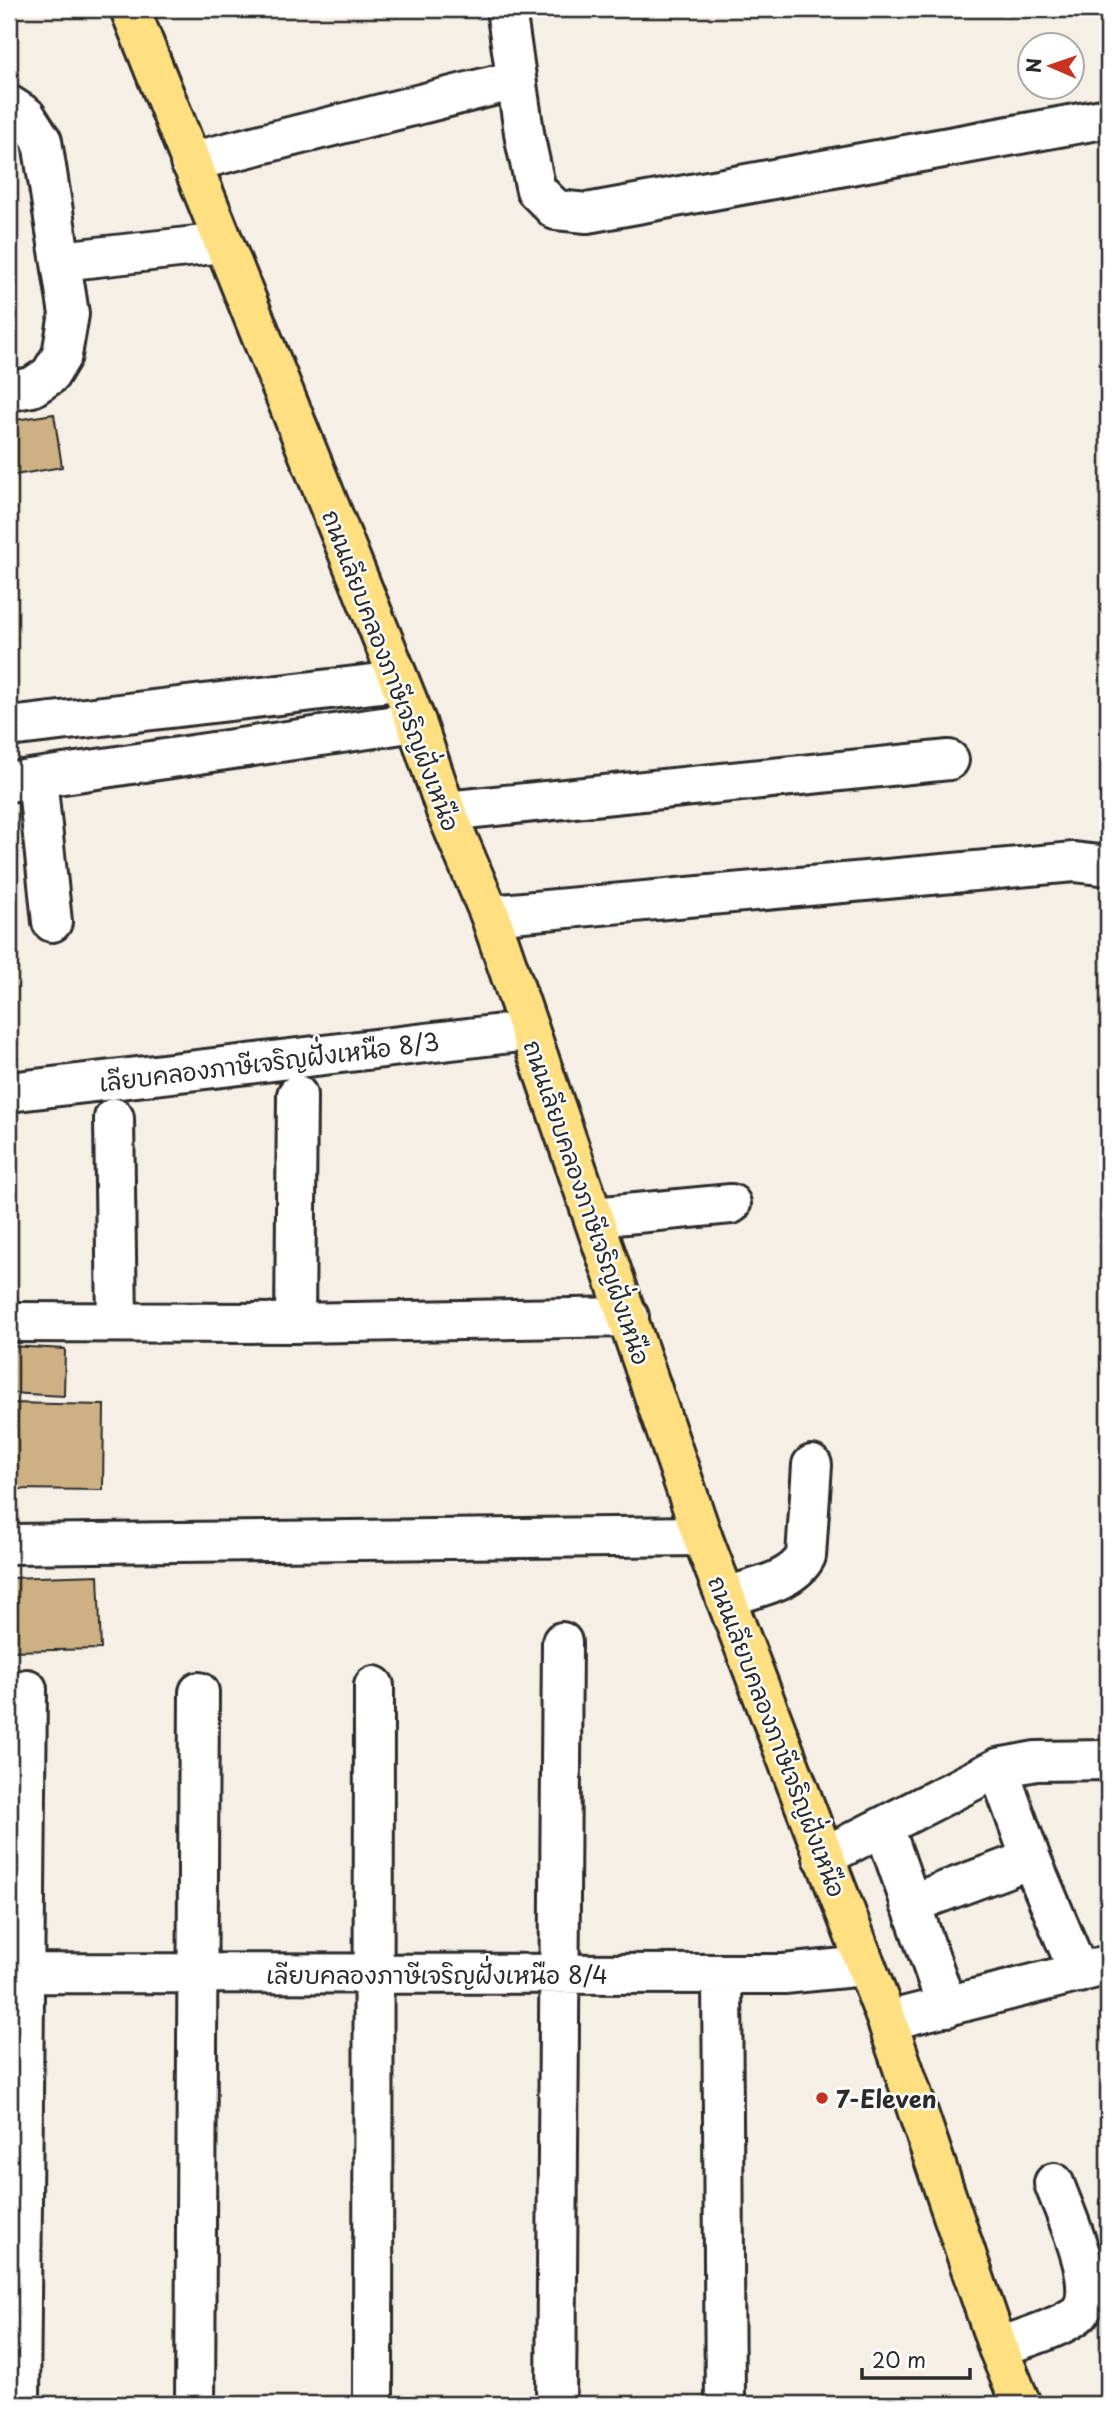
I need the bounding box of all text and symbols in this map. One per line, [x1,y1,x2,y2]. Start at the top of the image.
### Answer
north arrow [1016,32,1086,102]
text: N [1019,57,1047,73]
street label: ถนนเลียบคลองภาษีเจริญฝั่งเหนือ [314,504,471,836]
street label: เลียบคลองภาษีเจริญฝั่งเหนือ 8/3 [97,1021,441,1100]
street label: ถนนเลียบคลองภาษีเจริญฝั่งเหนือ [515,1034,662,1369]
street label: ถนนเลียบคลองภาษีเจริญฝั่งเหนือ [700,1570,857,1902]
street label: เลียบคลองภาษีเจริญฝั่งเหนือ 8/4 [266,1955,608,1992]
place label: 7-Eleven [836,2080,937,2116]
marker: 7-Eleven [814,2090,830,2106]
scale bar [862,2336,970,2380]
text: 20 m [872,2343,926,2375]

